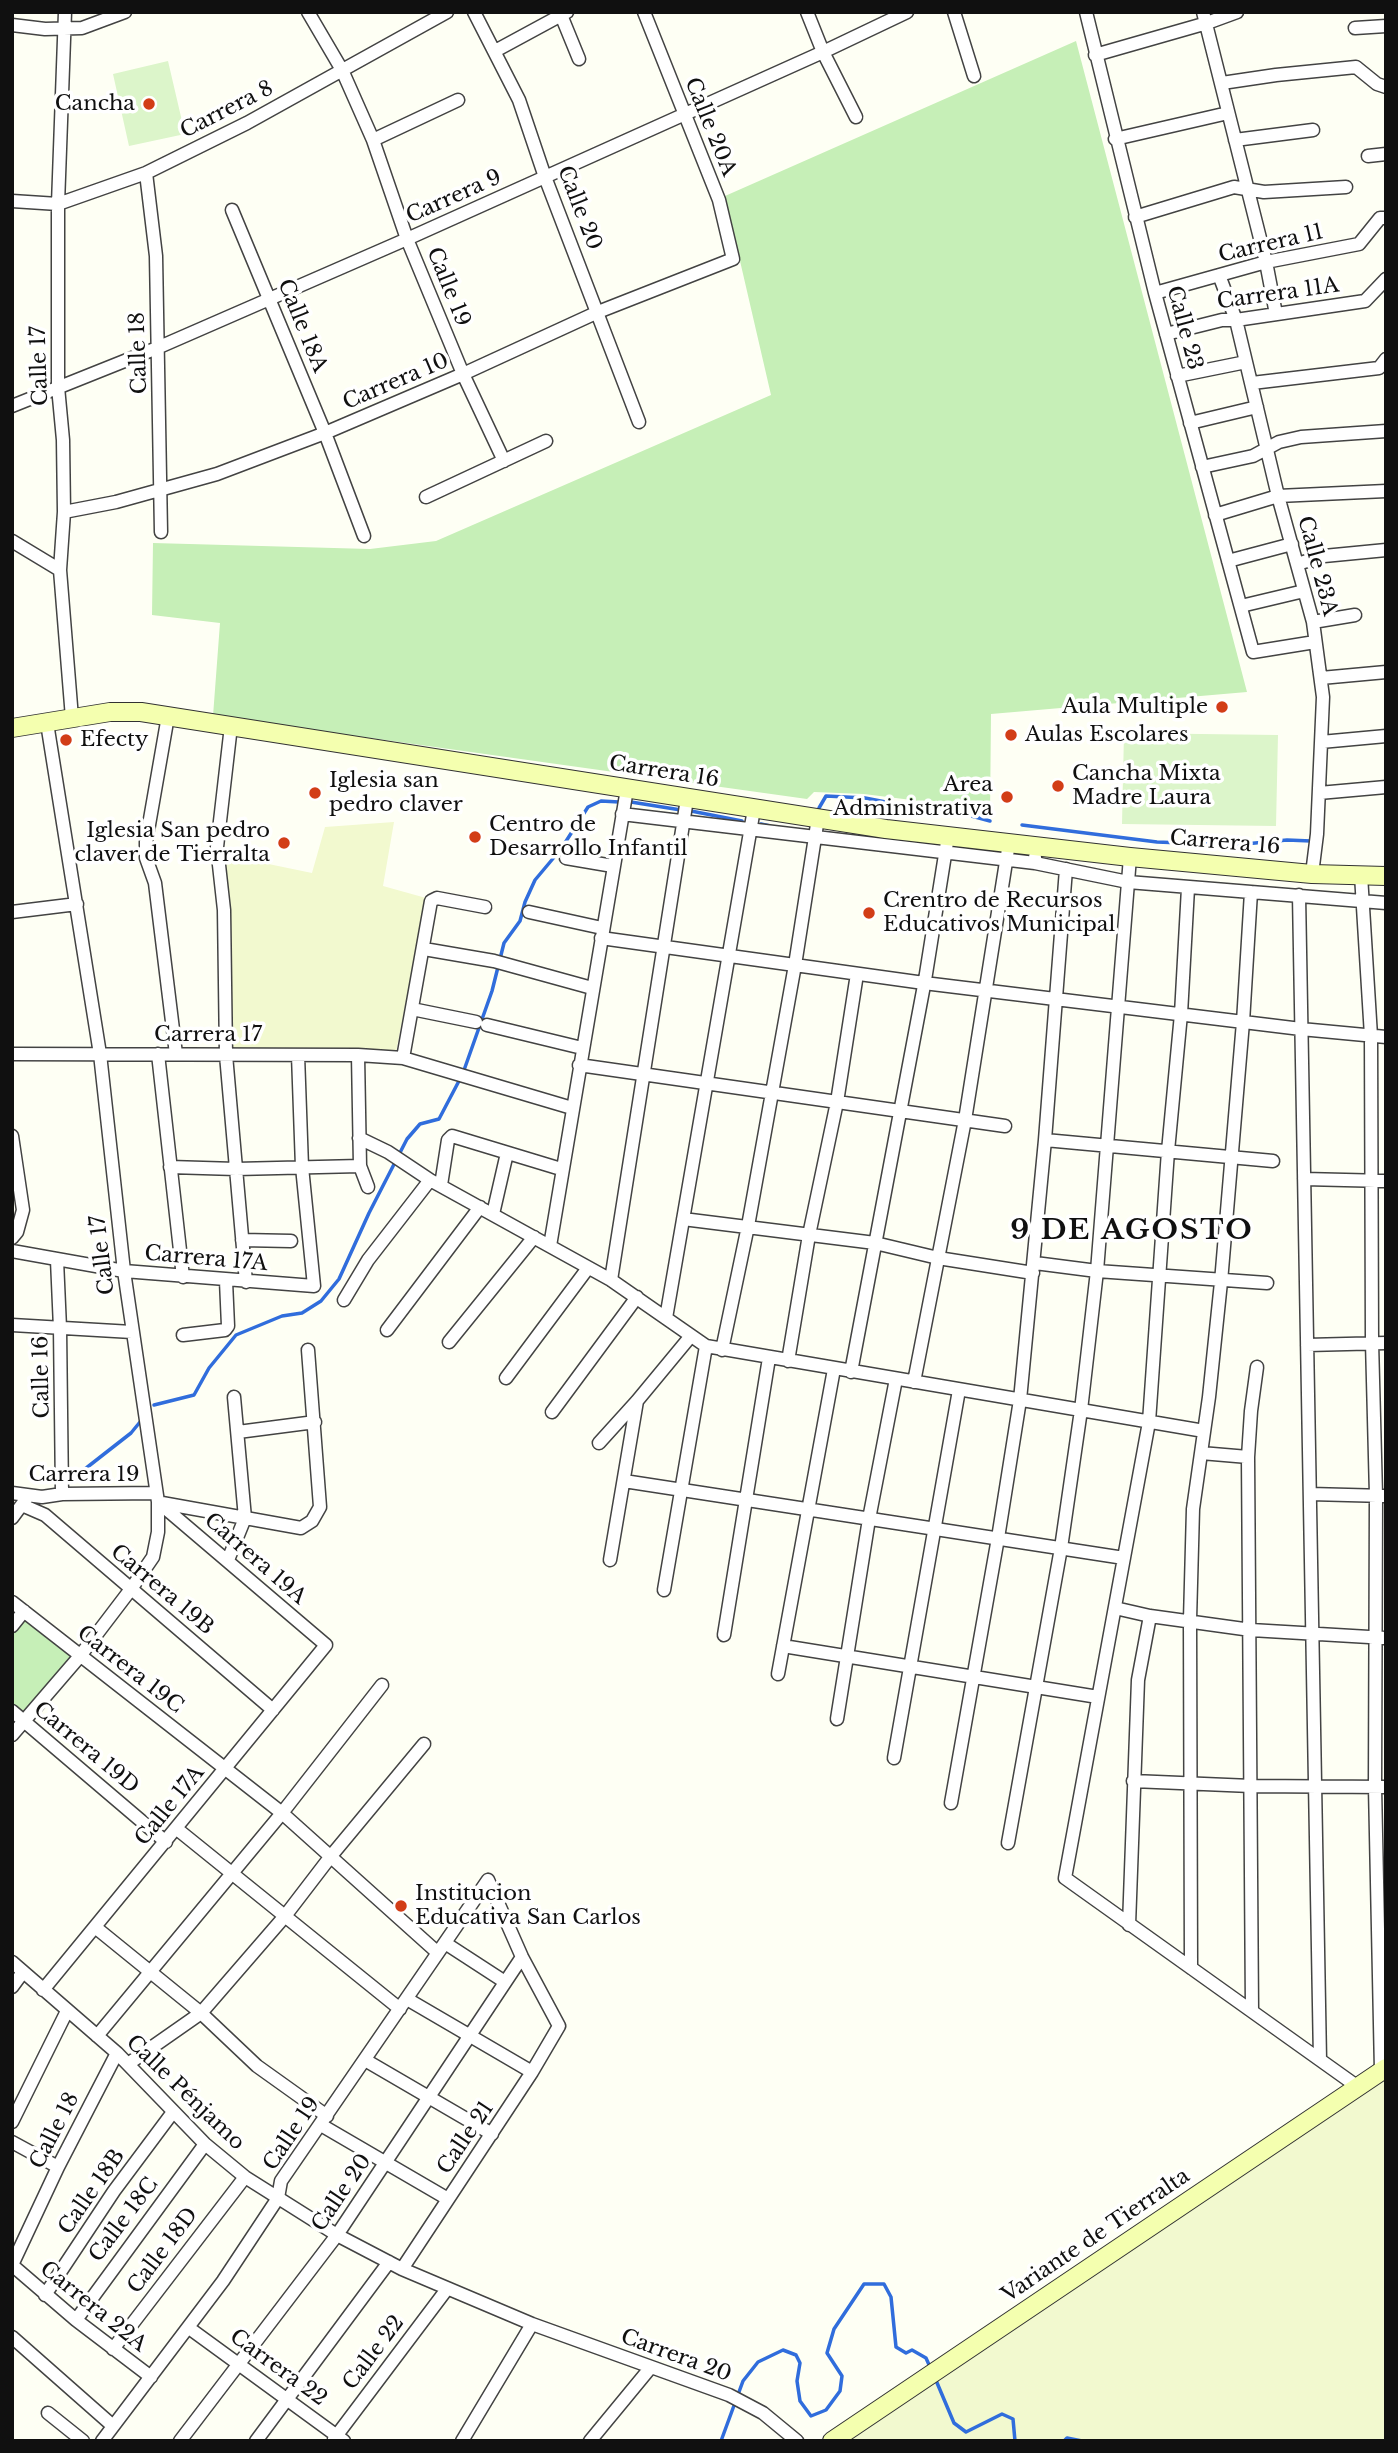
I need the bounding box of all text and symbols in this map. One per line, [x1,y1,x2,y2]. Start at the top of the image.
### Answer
street label: Calle 20A [679,74,741,180]
street label: Carrera 8 [176,76,278,144]
place label: Cancha [55,91,135,117]
marker: Cancha [141,96,157,112]
street label: Calle 20 [551,162,607,254]
street label: Carrera 9 [403,165,505,229]
street label: Carrera 11 [1216,220,1326,268]
street label: Calle 19 [421,244,475,330]
street label: Carrera 11A [1215,273,1341,315]
street label: Calle 18A [272,276,332,376]
street label: Calle 23 [1161,283,1207,373]
street label: Calle 18 [125,311,153,395]
street label: Calle 17 [26,326,54,406]
street label: Carrera 10 [339,348,453,416]
street label: Calle 23A [1292,513,1342,619]
place label: Aula Multiple [1062,694,1208,720]
marker: Aula Multiple [1214,699,1230,715]
place label: Aulas Escolares [1025,722,1189,748]
place label: Efecty [80,727,148,753]
marker: Aulas Escolares [1003,727,1019,743]
marker: Efecty [58,732,74,748]
street label: Carrera 16 [607,751,721,793]
place label: Cancha Mixta Madre Laura [1072,761,1221,811]
place label: Iglesia san pedro claver [329,768,463,818]
place label: Area Administrativa [833,772,993,822]
marker: Cancha Mixta Madre Laura [1050,778,1066,794]
marker: Iglesia san pedro claver [307,785,323,801]
marker: Area Administrativa [999,789,1015,805]
place label: Centro de Desarrollo Infantil [489,812,688,862]
place label: Iglesia San pedro claver de Tierralta [75,818,270,868]
street label: Carrera 16 [1169,826,1281,860]
marker: Centro de Desarrollo Infantil [467,829,483,845]
marker: Iglesia San pedro claver de Tierralta [276,835,292,851]
place label: Crentro de Recursos Educativos Municipal [883,888,1115,938]
marker: Crentro de Recursos Educativos Municipal [861,905,877,921]
street label: Carrera 17 [154,1022,262,1048]
street label: Calle 17 [86,1214,120,1296]
district label: 9 DE AGOSTO [1012,1214,1252,1248]
street label: Carrera 17A [143,1241,269,1277]
street label: Calle 16 [29,1335,55,1419]
street label: Carrera 19 [29,1462,139,1488]
street label: Carrera 19A [199,1508,311,1610]
street label: Carrera 19B [105,1540,219,1640]
street label: Carrera 19C [72,1621,188,1719]
street label: Carrera 19D [28,1697,144,1799]
street label: Calle 17A [130,1761,210,1851]
place label: Institucion Educativa San Carlos [415,1881,641,1931]
marker: Institucion Educativa San Carlos [393,1898,409,1914]
street label: Calle Pénjamo [121,2030,249,2156]
street label: Calle 18 [25,2089,85,2173]
street label: Calle 19 [258,2093,326,2175]
street label: Calle 21 [432,2097,500,2179]
street label: Calle 18B [53,2144,131,2240]
street label: Calle 20 [307,2149,377,2237]
street label: Variante de Tierralta [997,2164,1195,2308]
street label: Calle 18C [84,2173,164,2267]
street label: Calle 18D [123,2203,203,2299]
street label: Carrera 22A [35,2256,151,2358]
street label: Calle 22 [338,2311,410,2395]
street label: Carrera 22 [225,2324,331,2412]
street label: Carrera 20 [617,2324,735,2388]

